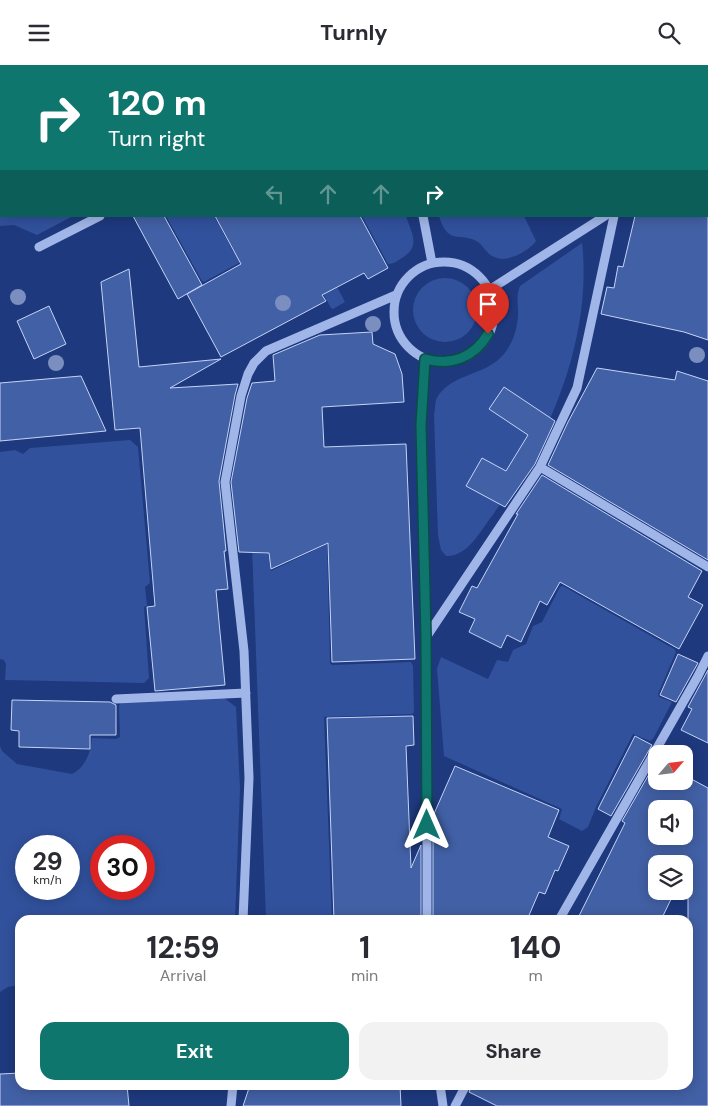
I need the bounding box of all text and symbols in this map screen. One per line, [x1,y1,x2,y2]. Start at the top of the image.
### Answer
text: Turnly [320,18,388,47]
icon: menu [25,19,53,47]
icon: search [655,19,683,47]
text: 120 m [108,80,207,126]
icon: right [25,85,90,150]
text: Turn right [108,124,205,153]
icon: left [261,180,289,208]
icon: ahead [314,180,342,208]
icon: ahead [367,180,395,208]
icon: right [420,180,448,208]
pin [467,283,509,334]
icon: arrive [474,290,502,318]
north arrow [648,745,692,790]
map controls [648,745,693,900]
position arrow [400,798,452,850]
button: sound [648,800,693,845]
speed limit sign: 30 [90,835,155,900]
text: 29 [32,845,63,878]
button: layers [648,855,693,900]
text: km/h [33,872,62,888]
text: 12:59 [147,928,219,967]
text: 1 [359,928,370,967]
text: 140 [510,928,561,967]
text: Arrival [160,965,206,986]
text: min [351,965,378,986]
text: m [529,965,543,986]
button: Exit [40,1022,349,1080]
button: Share [359,1022,668,1080]

